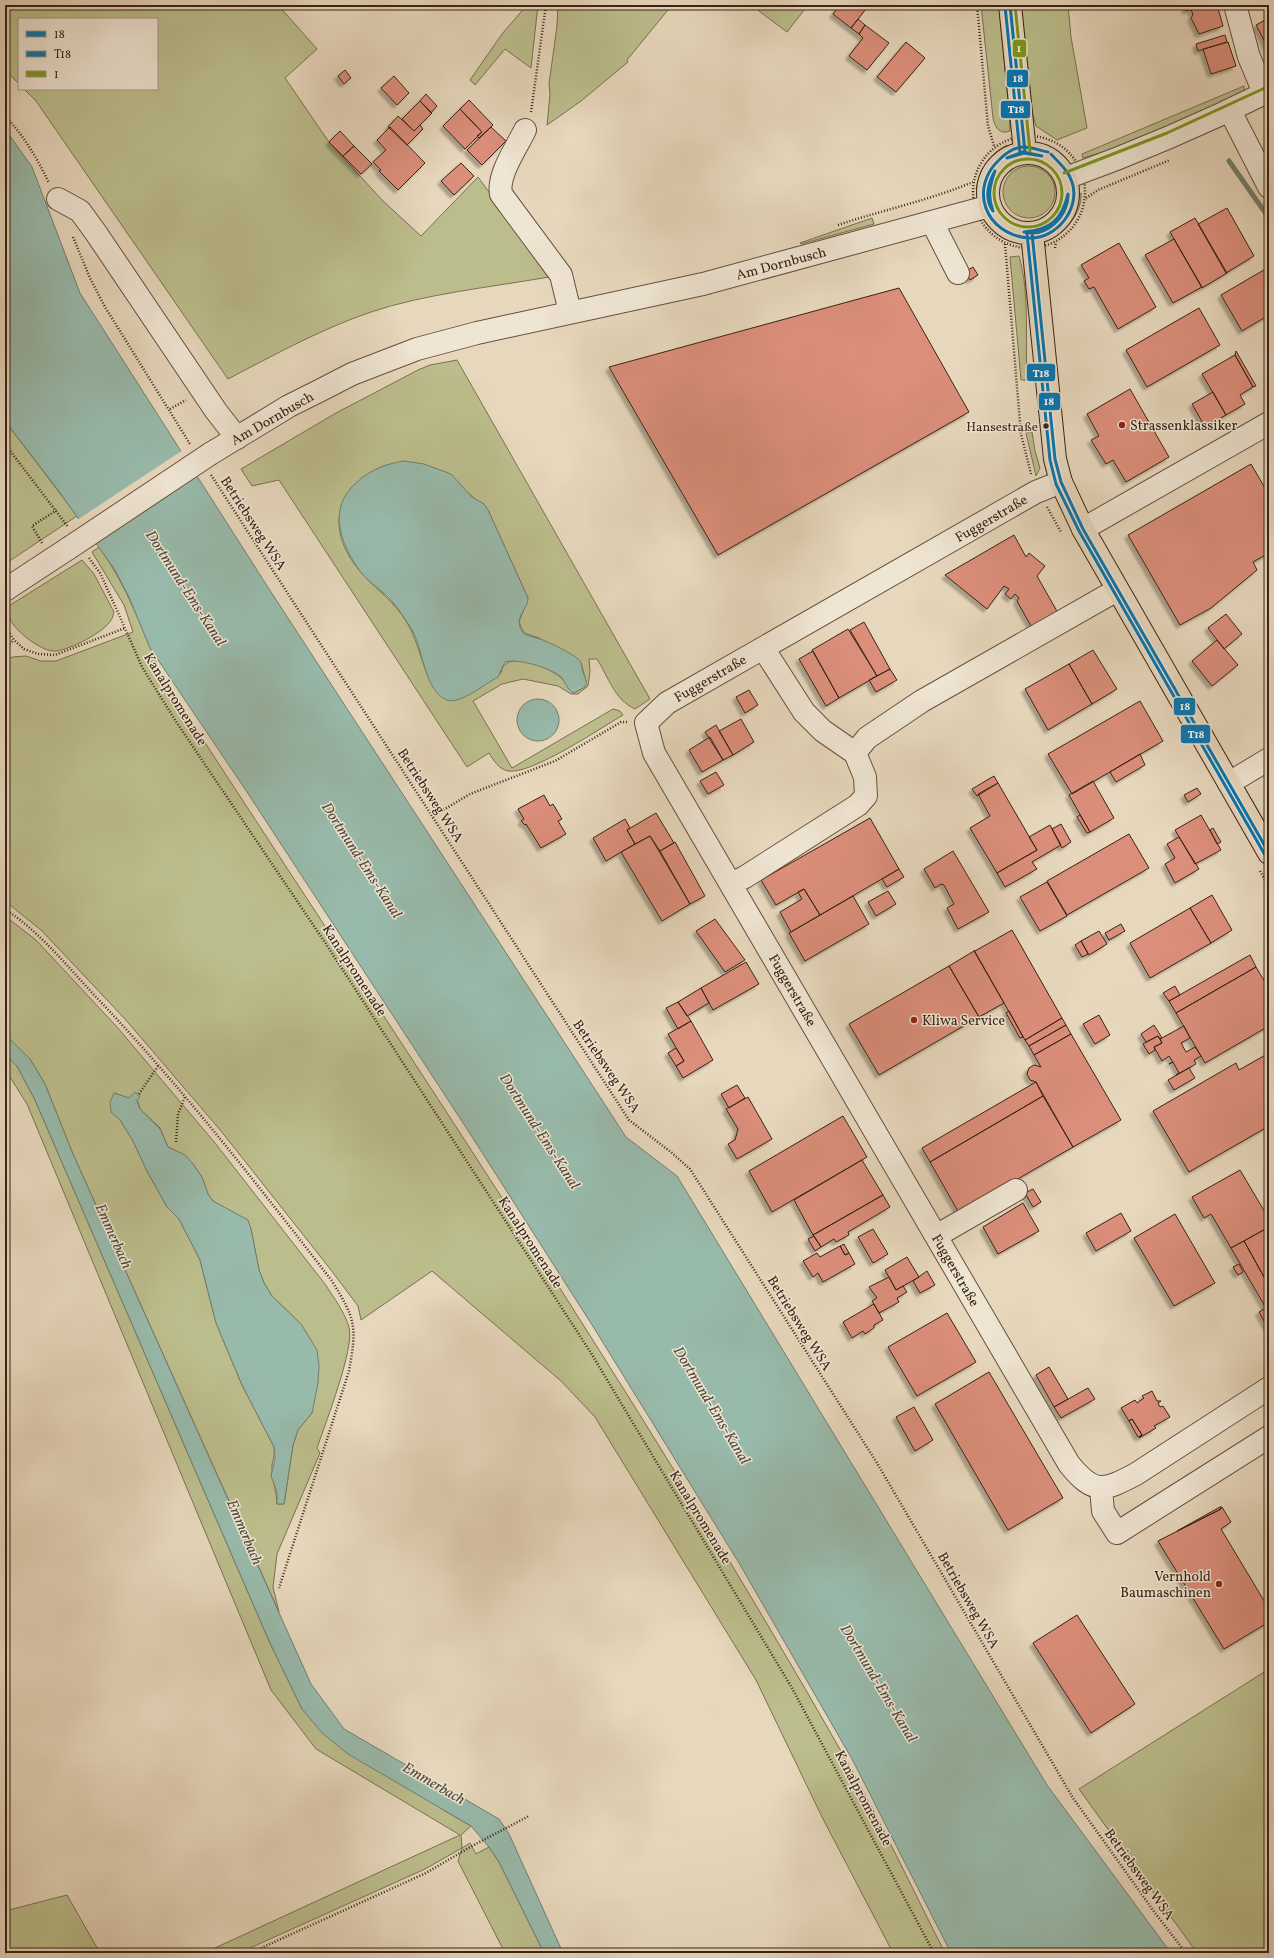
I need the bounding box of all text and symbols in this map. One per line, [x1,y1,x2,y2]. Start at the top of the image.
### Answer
legend [18,18,158,90]
text: 18 [54,27,65,43]
line badge: 1 [1012,39,1027,58]
text: 1 [1017,42,1021,57]
text: T18 [54,47,71,63]
text: 1 [54,67,59,83]
line badge: 18 [1006,69,1029,88]
text: 18 [1013,72,1023,87]
line badge: T18 [1000,100,1031,119]
text: T18 [1007,103,1025,118]
street label: Am Dornbusch [734,243,829,286]
line badge: T18 [1026,363,1056,382]
text: T18 [1032,367,1050,382]
street label: Am Dornbusch [228,388,318,451]
line badge: 18 [1038,392,1061,411]
text: 18 [1044,395,1054,410]
place label: Strassenklassiker [1130,417,1237,436]
place label: Hansestraße [966,419,1038,437]
marker: Strassenklassiker [1117,420,1127,430]
marker: Hansestraße [1041,421,1051,431]
street label: Betriebsweg WSA [215,473,290,575]
street label: Fuggerstraße [952,491,1032,548]
water label: Dortmund-Ems-Kanal [139,527,230,651]
street label: Kanalpromenade [139,650,211,750]
street label: Fuggerstraße [671,651,751,708]
line badge: 18 [1173,697,1196,716]
text: 18 [1180,700,1190,715]
line badge: T18 [1180,724,1211,744]
text: T18 [1187,728,1205,743]
street label: Betriebsweg WSA [392,745,467,847]
water label: Dortmund-Ems-Kanal [315,799,406,923]
street label: Kanalpromenade [317,921,391,1021]
street label: Fuggerstraße [763,951,820,1031]
place label: Kliwa Service [922,1012,1006,1031]
marker: Kliwa Service [909,1015,919,1025]
street label: Betriebsweg WSA [568,1017,644,1117]
water label: Dortmund-Ems-Kanal [493,1070,584,1194]
street label: Kanalpromenade [493,1193,567,1293]
water label: Emmerbach [89,1201,136,1273]
street label: Fuggerstraße [926,1231,983,1311]
street label: Betriebsweg WSA [762,1273,836,1375]
water label: Dortmund-Ems-Kanal [667,1343,754,1469]
street label: Kanalpromenade [664,1467,735,1568]
water label: Emmerbach [220,1497,267,1569]
street label: Betriebsweg WSA [932,1549,1003,1653]
place label: Vernhold Baumaschinen [1120,1568,1211,1603]
marker: Vernhold Baumaschinen [1214,1579,1224,1589]
water label: Dortmund-Ems-Kanal [834,1621,921,1747]
street label: Kanalpromenade [829,1747,896,1850]
water label: Emmerbach [398,1758,469,1811]
street label: Betriebsweg WSA [1099,1825,1178,1924]

